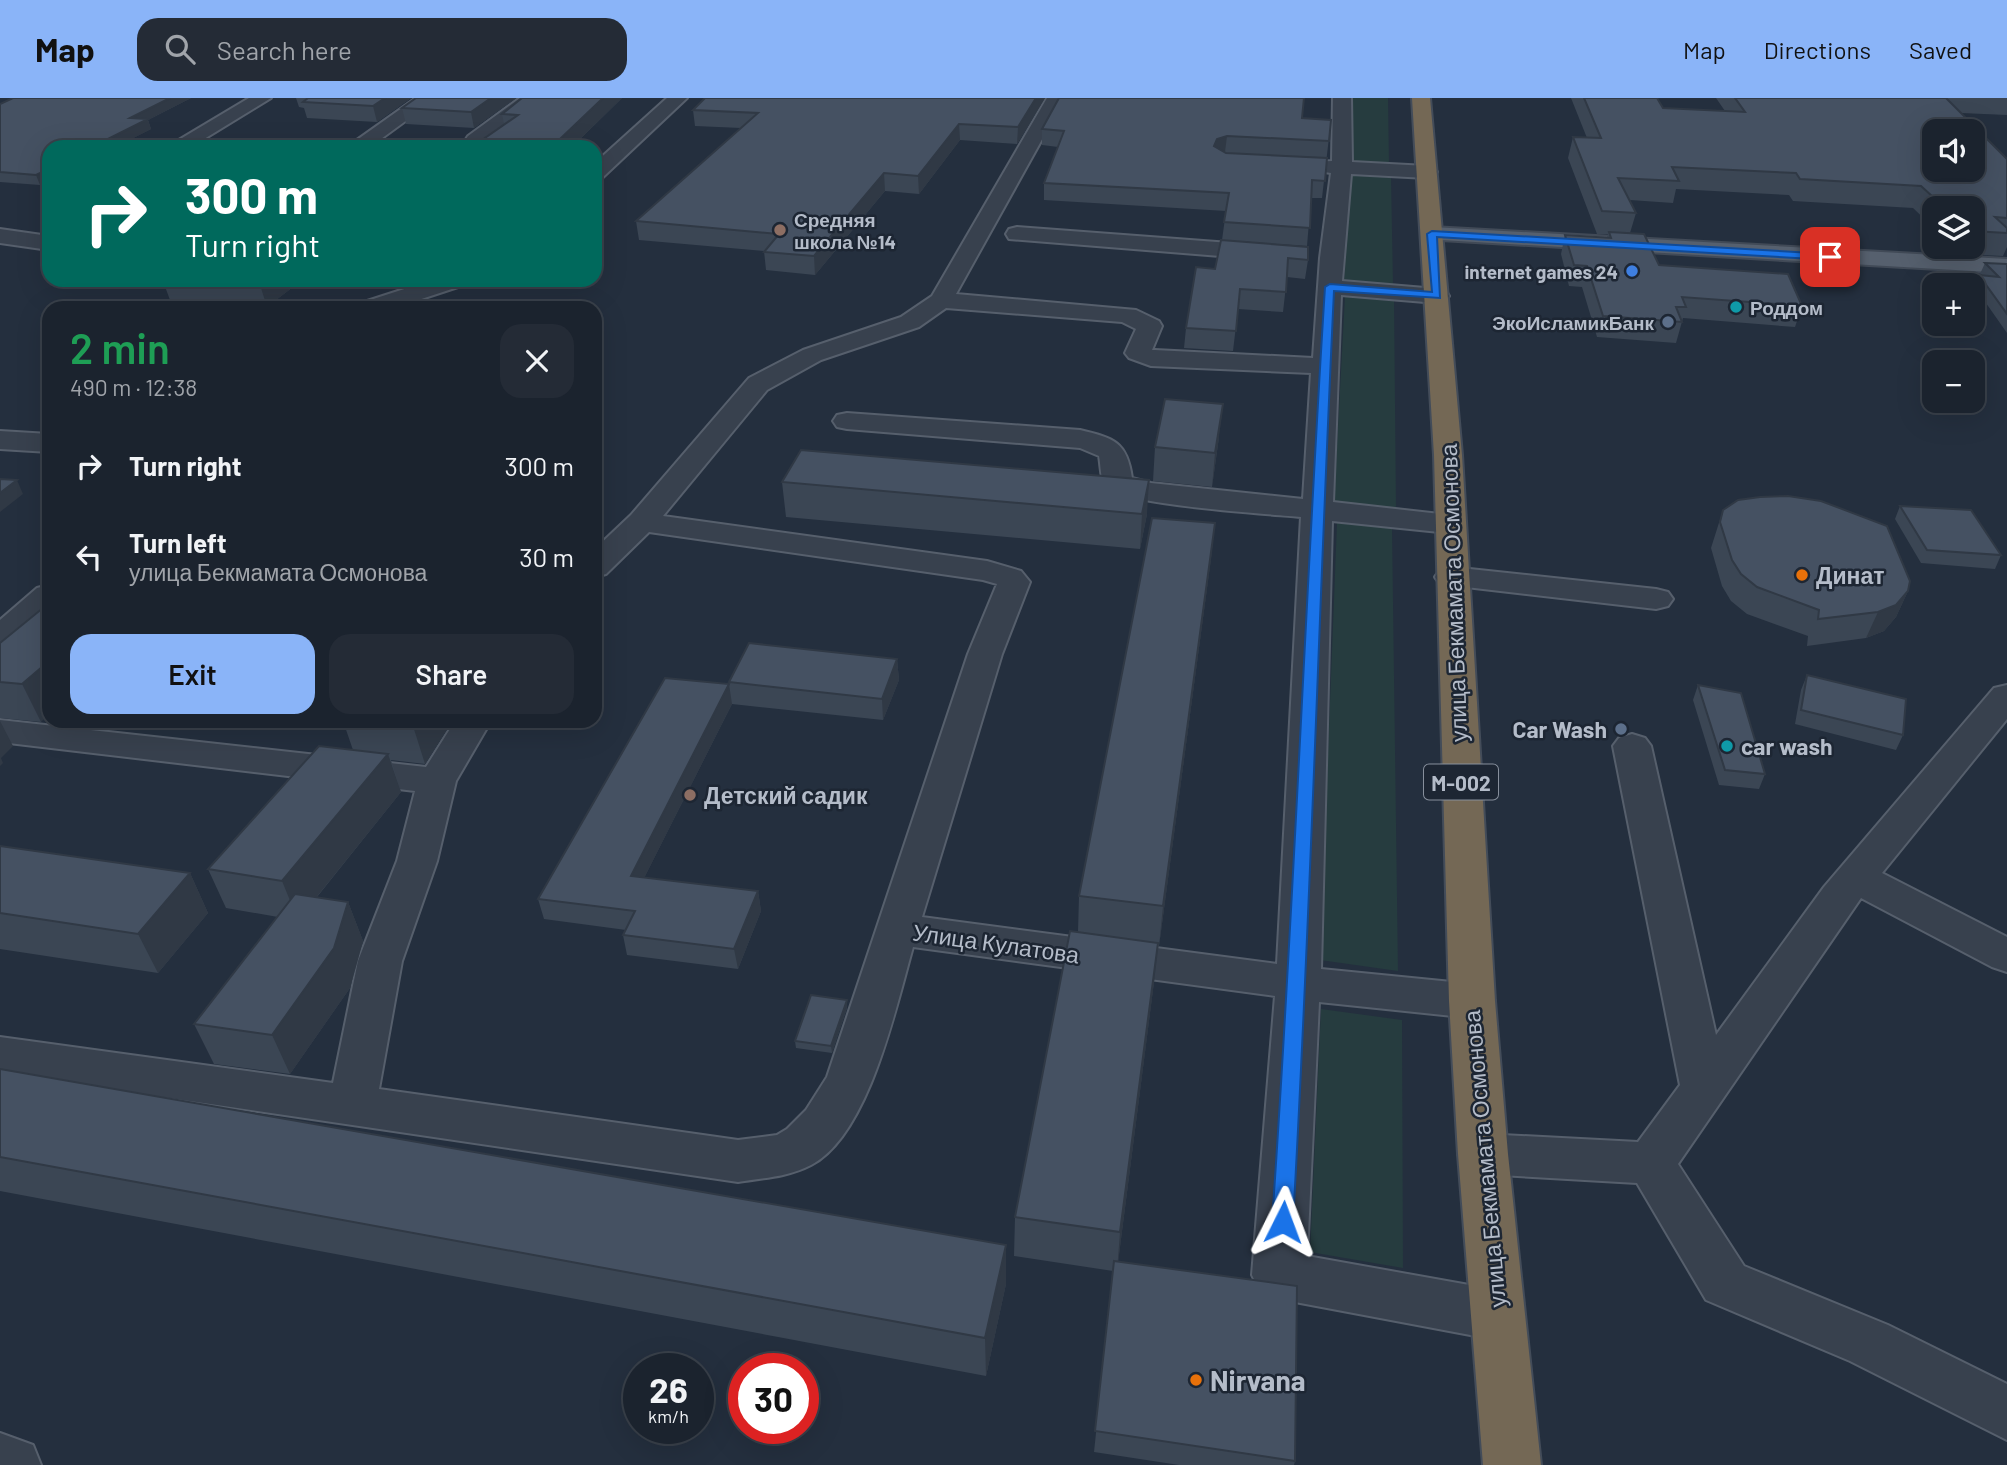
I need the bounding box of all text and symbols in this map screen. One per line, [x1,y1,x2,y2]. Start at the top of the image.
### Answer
search box [137,18,627,81]
text: Map [35,29,95,69]
icon: search [161,30,199,68]
text: Search here [217,34,352,65]
text: Map [1683,35,1726,64]
text: Directions [1764,35,1871,64]
text: Saved [1909,35,1972,64]
map controls [1922,119,1985,413]
button: sound [1922,119,1985,182]
text: 300 m [185,165,318,224]
icon: right [70,168,161,259]
button: layers [1922,196,1985,259]
place label: Средняя школа №14 [794,208,896,253]
marker: Средняя школа №14 [772,222,788,238]
text: Turn right [185,225,320,263]
pin [1800,227,1860,287]
icon: arrive [1811,238,1849,276]
place label: internet games 24 [1464,260,1618,283]
marker: internet games 24 [1624,263,1640,279]
button: + [1922,273,1985,336]
place label: Роддом [1750,296,1823,319]
marker: Роддом [1728,299,1744,315]
place label: ЭкоИсламикБанк [1492,311,1654,334]
marker: ЭкоИсламикБанк [1660,314,1676,330]
text: 2 min [70,322,170,372]
button: close [500,324,574,398]
button: − [1922,350,1985,413]
text: 490 m · 12:38 [70,373,197,401]
street label: улица Бекмамата Осмонова [1434,443,1472,743]
icon: right [70,447,108,485]
text: Turn right [129,450,242,481]
text: 300 m [505,450,574,481]
text: Turn left [129,527,227,558]
icon: left [70,538,108,576]
text: 30 m [519,541,574,572]
text: улица Бекмамата Осмонова [129,558,427,586]
place label: Динат [1816,561,1884,589]
marker: Динат [1794,567,1810,583]
button: Exit [70,634,315,714]
button: Share [329,634,574,714]
place label: Car Wash [1512,715,1607,743]
marker: Car Wash [1613,721,1629,737]
place label: car wash [1741,732,1833,760]
marker: car wash [1719,738,1735,754]
road number: M-002 [1424,764,1498,800]
place label: Детский садик [704,781,868,809]
marker: Детский садик [682,787,698,803]
street label: Улица Кулатова [911,917,1081,969]
street label: улица Бекмамата Осмонова [1457,1009,1511,1309]
position arrow [1246,1185,1320,1259]
speed limit sign: 30 [728,1353,819,1444]
place label: Nirvana [1210,1363,1305,1397]
text: 26 [649,1368,688,1410]
marker: Nirvana [1188,1372,1204,1388]
text: km/h [648,1405,689,1427]

